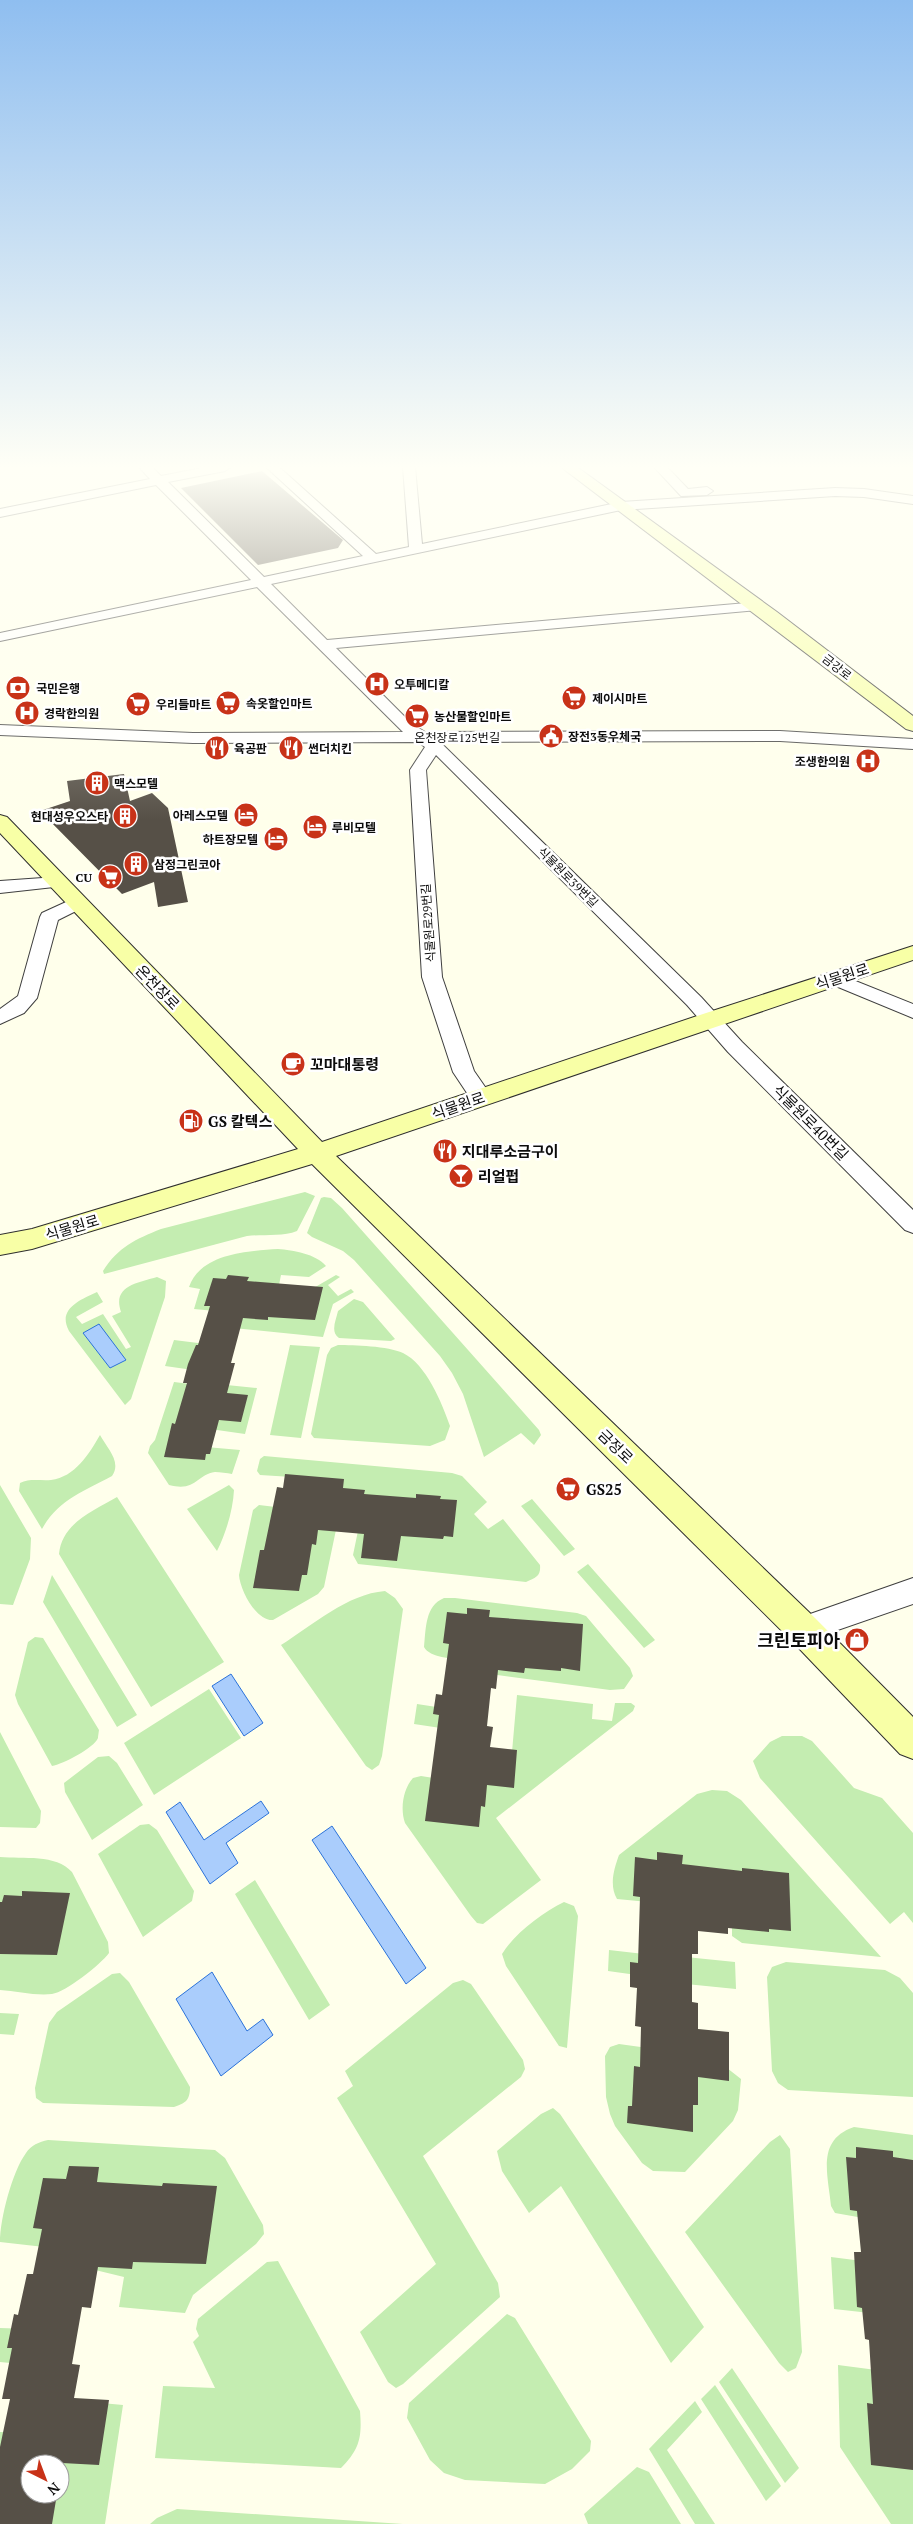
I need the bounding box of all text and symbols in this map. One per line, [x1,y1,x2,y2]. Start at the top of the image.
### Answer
street label: 금강로 [819,651,855,683]
hospital icon: 오투메디칼 [364,671,390,697]
bank icon: 국민은행 [5,675,31,701]
place label: 오투메디칼 [394,677,449,692]
place label: 국민은행 [36,681,80,696]
supermarket icon: 제이시마트 [561,685,587,711]
supermarket icon: 속옷할인마트 [215,690,241,716]
supermarket icon: 우리들마트 [125,691,151,717]
place label: 제이시마트 [592,691,647,706]
place label: 속옷할인마트 [246,696,312,711]
place label: 우리들마트 [156,697,211,712]
hospital icon: 경락한의원 [14,700,40,726]
supermarket icon: 농산물할인마트 [404,703,430,729]
place label: 경락한의원 [44,706,99,721]
place label: 농산물할인마트 [434,709,511,724]
public building icon: 장전3동우체국 [538,723,564,749]
place label: 장전3동우체국 [568,729,641,744]
street label: 온천장로125번길 [414,730,500,745]
restaurant icon: 육공판 [204,735,230,761]
restaurant icon: 썬더치킨 [278,735,304,761]
place label: 육공판 [234,741,267,756]
place label: 썬더치킨 [308,741,352,756]
hospital icon: 조생한의원 [855,748,881,774]
place label: 조생한의원 [795,754,850,769]
building icon: 맥스모텔 [84,770,110,796]
place label: 맥스모텔 [114,776,158,791]
hotel icon: 아레스모텔 [233,802,259,828]
building icon: 현대성우오스타 [112,803,138,829]
place label: 아레스모텔 [173,808,228,823]
place label: 현대성우오스타 [31,809,108,824]
hotel icon: 루비모텔 [302,814,328,840]
place label: 루비모텔 [332,820,376,835]
hotel icon: 하트장모텔 [263,826,289,852]
place label: 하트장모텔 [203,832,258,847]
street label: 식물원로39번길 [535,844,601,910]
building icon: 삼정그린코아 [123,851,149,877]
place label: 삼정그린코아 [154,857,220,872]
supermarket icon: CU [97,864,123,890]
place label: CU [76,870,92,885]
street label: 식물원로29번길 [418,883,438,963]
street label: 식물원로 [813,958,871,994]
street label: 온천장로 [132,960,184,1014]
cafe icon: 꼬마대통령 [280,1051,306,1077]
place label: 꼬마대통령 [310,1054,379,1074]
street label: 식물원로40번길 [769,1080,853,1164]
street label: 식물원로 [429,1087,487,1123]
fuel station icon: GS 칼텍스 [178,1108,204,1134]
place label: GS 칼텍스 [208,1111,273,1131]
restaurant icon: 지대루소금구이 [432,1138,458,1164]
place label: 지대루소금구이 [462,1141,559,1161]
bar icon: 리얼펍 [448,1163,474,1189]
place label: 리얼펍 [478,1166,519,1186]
street label: 식물원로 [43,1209,101,1245]
street label: 금정로 [594,1424,638,1468]
supermarket icon: GS25 [555,1476,581,1502]
place label: GS25 [586,1479,622,1499]
shop icon: 크린토피아 [844,1627,870,1653]
place label: 크린토피아 [757,1628,840,1652]
north arrow [20,2454,70,2504]
text: N [43,2478,64,2500]

